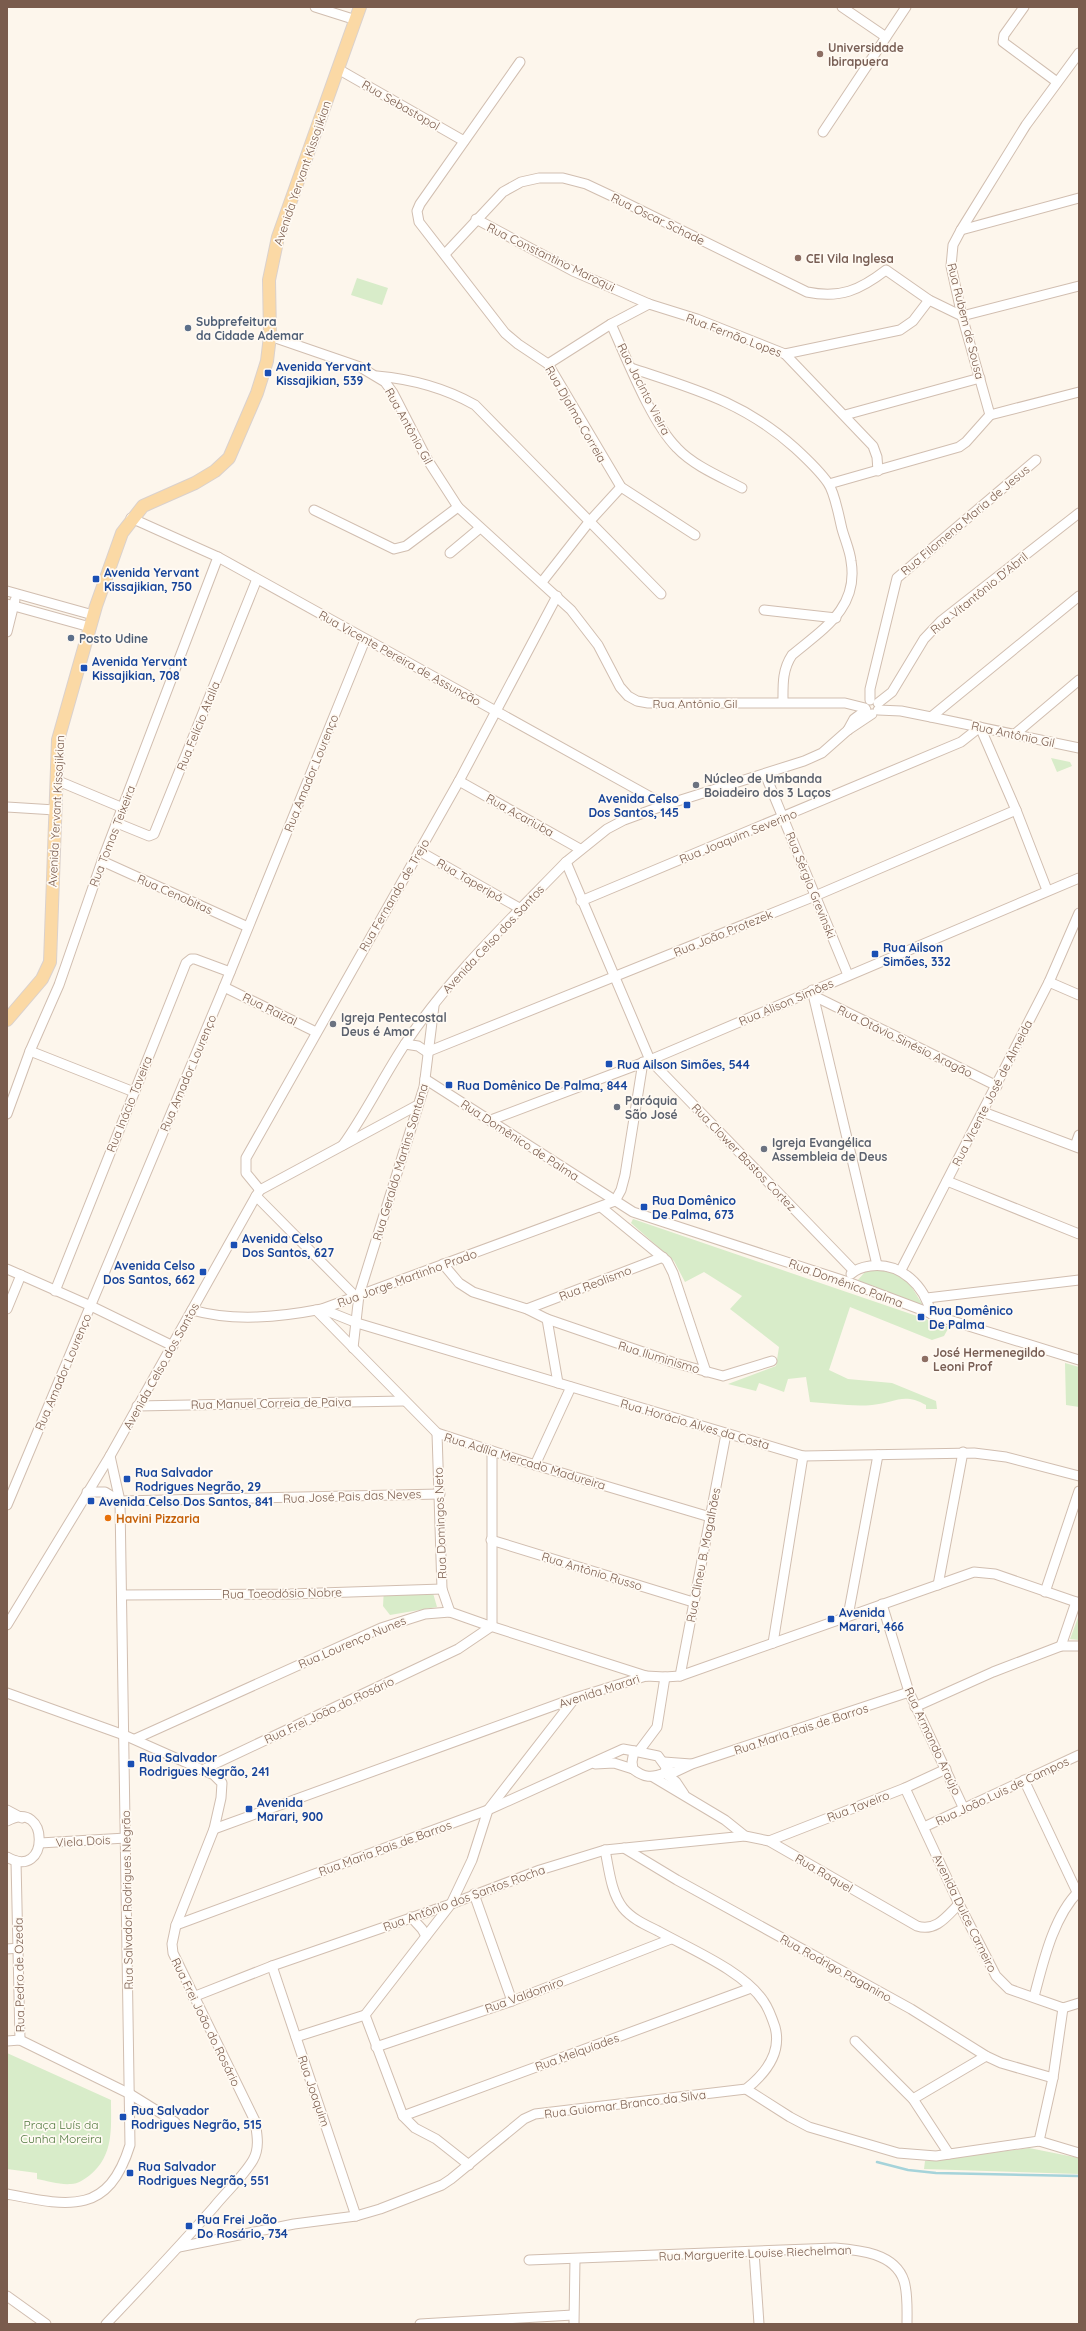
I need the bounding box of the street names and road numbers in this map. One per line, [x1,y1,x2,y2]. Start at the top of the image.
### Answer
street label: Rua Sebastopol [359,77,443,133]
street label: Avenida Yervant Kissajikian [270,99,334,247]
street label: Rua Oscar Schade [609,190,708,248]
street label: Rua Constantino Maroqui [484,219,618,295]
street label: Rua Rubem de Sousa [944,261,988,381]
street label: Rua Fernão Lopes [684,310,784,360]
street label: Rua Jacinto Vieira [614,340,674,438]
street label: Rua Djalma Correia [542,363,610,465]
street label: Rua Antônio Gil [382,385,436,467]
street label: Rua Filomena Maria de Jesus [897,461,1033,578]
street label: Rua Vitantônio D'Abril [927,549,1031,637]
street label: Rua Vicente Pereira de Assunção [316,607,484,709]
street label: Rua Felício Atalla [173,679,223,773]
street label: Rua Antônio Gil [652,696,738,711]
street label: Rua Amador Lourenço [281,712,341,834]
street label: Rua Antônio Gil [970,718,1056,750]
street label: Avenida Yervant Kissajikian [45,735,67,887]
street label: Rua Tomas Teixeira [86,783,138,889]
street label: Rua Acariuba [484,790,556,840]
street label: Rua Joaquim Severino [677,806,799,866]
street label: Rua Sérgio Grevinski [783,829,839,941]
street label: Rua Fernando de Trejo [356,836,432,954]
street label: Rua Taperipá [434,855,506,905]
street label: Rua Cenobitas [135,871,215,917]
street label: Avenida Celso dos Santos [439,881,547,996]
street label: Rua João Protezek [671,906,775,960]
street label: Rua Alison Simões [736,975,836,1029]
street label: Rua Raizal [240,989,300,1029]
street label: Rua Otávio Sinésio Aragão [835,1002,975,1080]
street label: Rua Amador Lourenço [157,1012,219,1134]
street label: Rua Vicente José de Almeida [948,1017,1036,1169]
street label: Rua Inácio Taveira [103,1054,155,1154]
street label: Rua Geraldo Martins Santana [369,1082,431,1242]
street label: Rua Domênico de Palma [458,1096,582,1184]
street label: Rua Clower Bastos Cortez [689,1100,800,1214]
street label: Rua Jorge Martinho Prado [335,1246,479,1310]
street label: Rua Domênico Palma [787,1255,905,1311]
street label: Rua Realismo [557,1262,633,1304]
street label: Avenida Celso dos Santos [120,1300,202,1432]
street label: Rua Amador Lourenço [32,1311,94,1433]
street label: Rua Iluminismo [616,1337,702,1377]
street label: Rua Manuel Correia de Paiva [190,1394,352,1412]
street label: Rua Horácio Alves da Costa [619,1396,771,1452]
street label: Rua Adília Mercado Madureira [442,1429,608,1493]
street label: Rua Domingos Neto [431,1467,449,1579]
street label: Rua José Pais das Neves [283,1486,422,1506]
street label: Rua Clineu B. Magalhães [683,1486,723,1624]
street label: Rua Antônio Russo [540,1549,644,1593]
street label: Rua Toeodósio Nobre [222,1584,342,1602]
street label: Rua Lourenço Nunes [296,1612,408,1671]
street label: Avenida Marari [557,1671,641,1711]
street label: Rua Frei João do Rosário [262,1673,396,1747]
street label: Rua Armando Araújo [901,1685,965,1797]
street label: Rua Maria Pais de Barros [732,1700,870,1758]
street label: Rua João Luis de Campos [933,1753,1071,1829]
street label: Rua Taveiro [825,1787,891,1825]
street label: Rua Salvador Rodrigues Negrão [118,1810,136,1990]
street label: Rua Maria Pais de Barros [316,1817,454,1879]
street label: Viela Dois [55,1832,111,1850]
street label: Rua Raquel [792,1850,856,1896]
street label: Avenida Dulce Carneiro [930,1851,1000,1975]
street label: Rua Antônio dos Santos Rocha [381,1862,547,1934]
street label: Rua Pedro de Ozeda [10,1918,28,2032]
street label: Rua Rodrigo Paganino [777,1931,895,2005]
street label: Rua Frei João do Rosário [168,1955,244,2089]
street label: Rua Valdomiro [483,1974,565,2016]
street label: Rua Melquíades [533,2030,621,2074]
street label: Rua Joaquim [295,2053,333,2129]
street label: Rua Guiomar Branco da Silva [543,2087,707,2121]
street label: Rua Marguerite Louise Riechelman [658,2242,852,2264]

